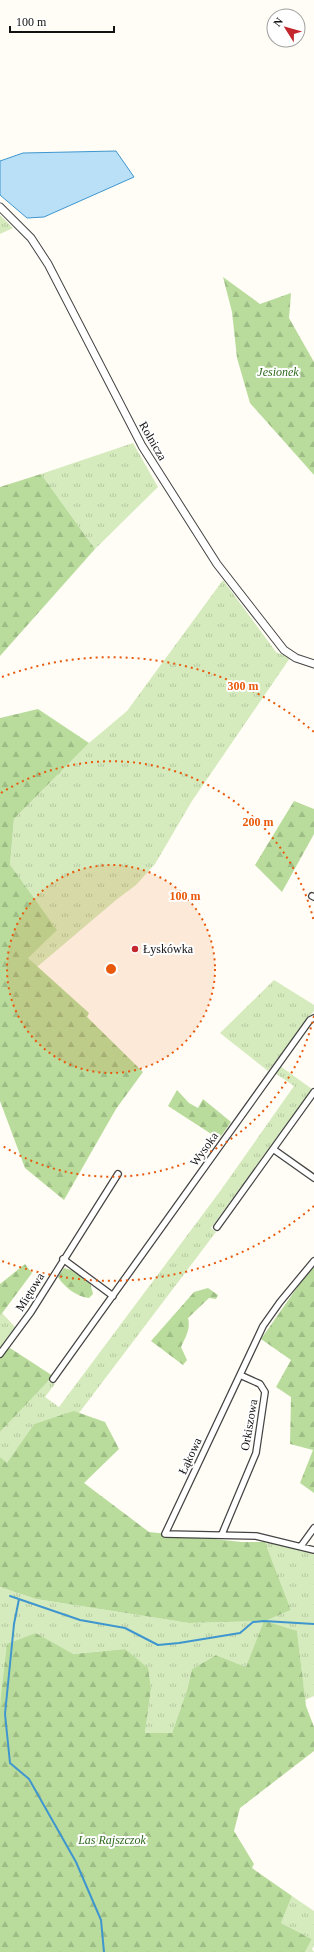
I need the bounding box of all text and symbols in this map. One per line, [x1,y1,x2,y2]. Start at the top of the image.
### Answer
scale bar [10,8,114,34]
north arrow [266,8,306,48]
text: 100 m [16,15,47,29]
text: N [271,15,285,29]
park label: Jesionek [257,365,299,379]
street label: Rolnicza [136,419,170,464]
text: 300 m [228,679,259,693]
text: 200 m [243,815,274,829]
text: 100 m [170,889,201,903]
place label: Łyskówka [143,942,194,956]
marker: Łyskówka [130,944,140,954]
centre of rings [104,962,118,976]
street label: Wysoka [187,1129,221,1169]
street label: Miętowa [13,1270,48,1314]
street label: Orkiszowa [238,1398,261,1452]
street label: Łąkowa [175,1435,205,1476]
park label: Las Rajszczok [77,1833,147,1847]

